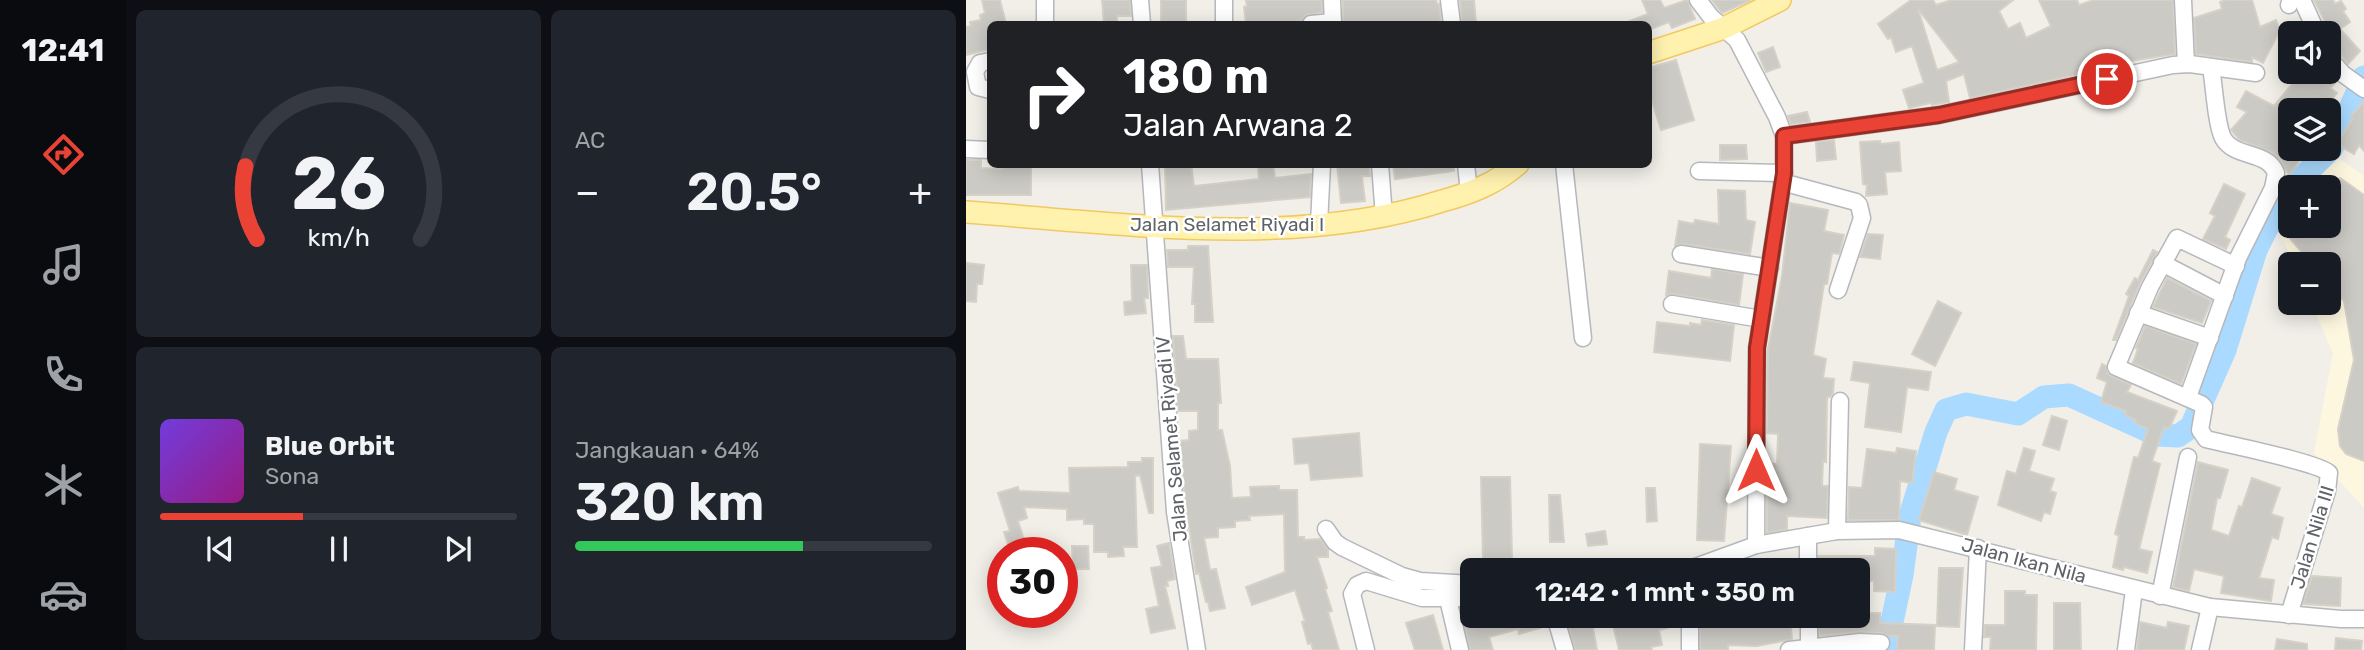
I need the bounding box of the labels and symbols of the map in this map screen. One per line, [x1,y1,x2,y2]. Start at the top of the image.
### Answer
pin [2077,49,2137,109]
street label: Jalan Selamet Riyadi I [1130,213,1324,236]
street label: Jalan Selamet Riyadi IV [1151,335,1192,543]
position arrow [1719,433,1793,507]
street label: Jalan Nila III [2286,483,2339,592]
street label: Jalan Ikan Nila [1959,533,2089,588]
speed limit sign: 30 [987,537,1078,628]

